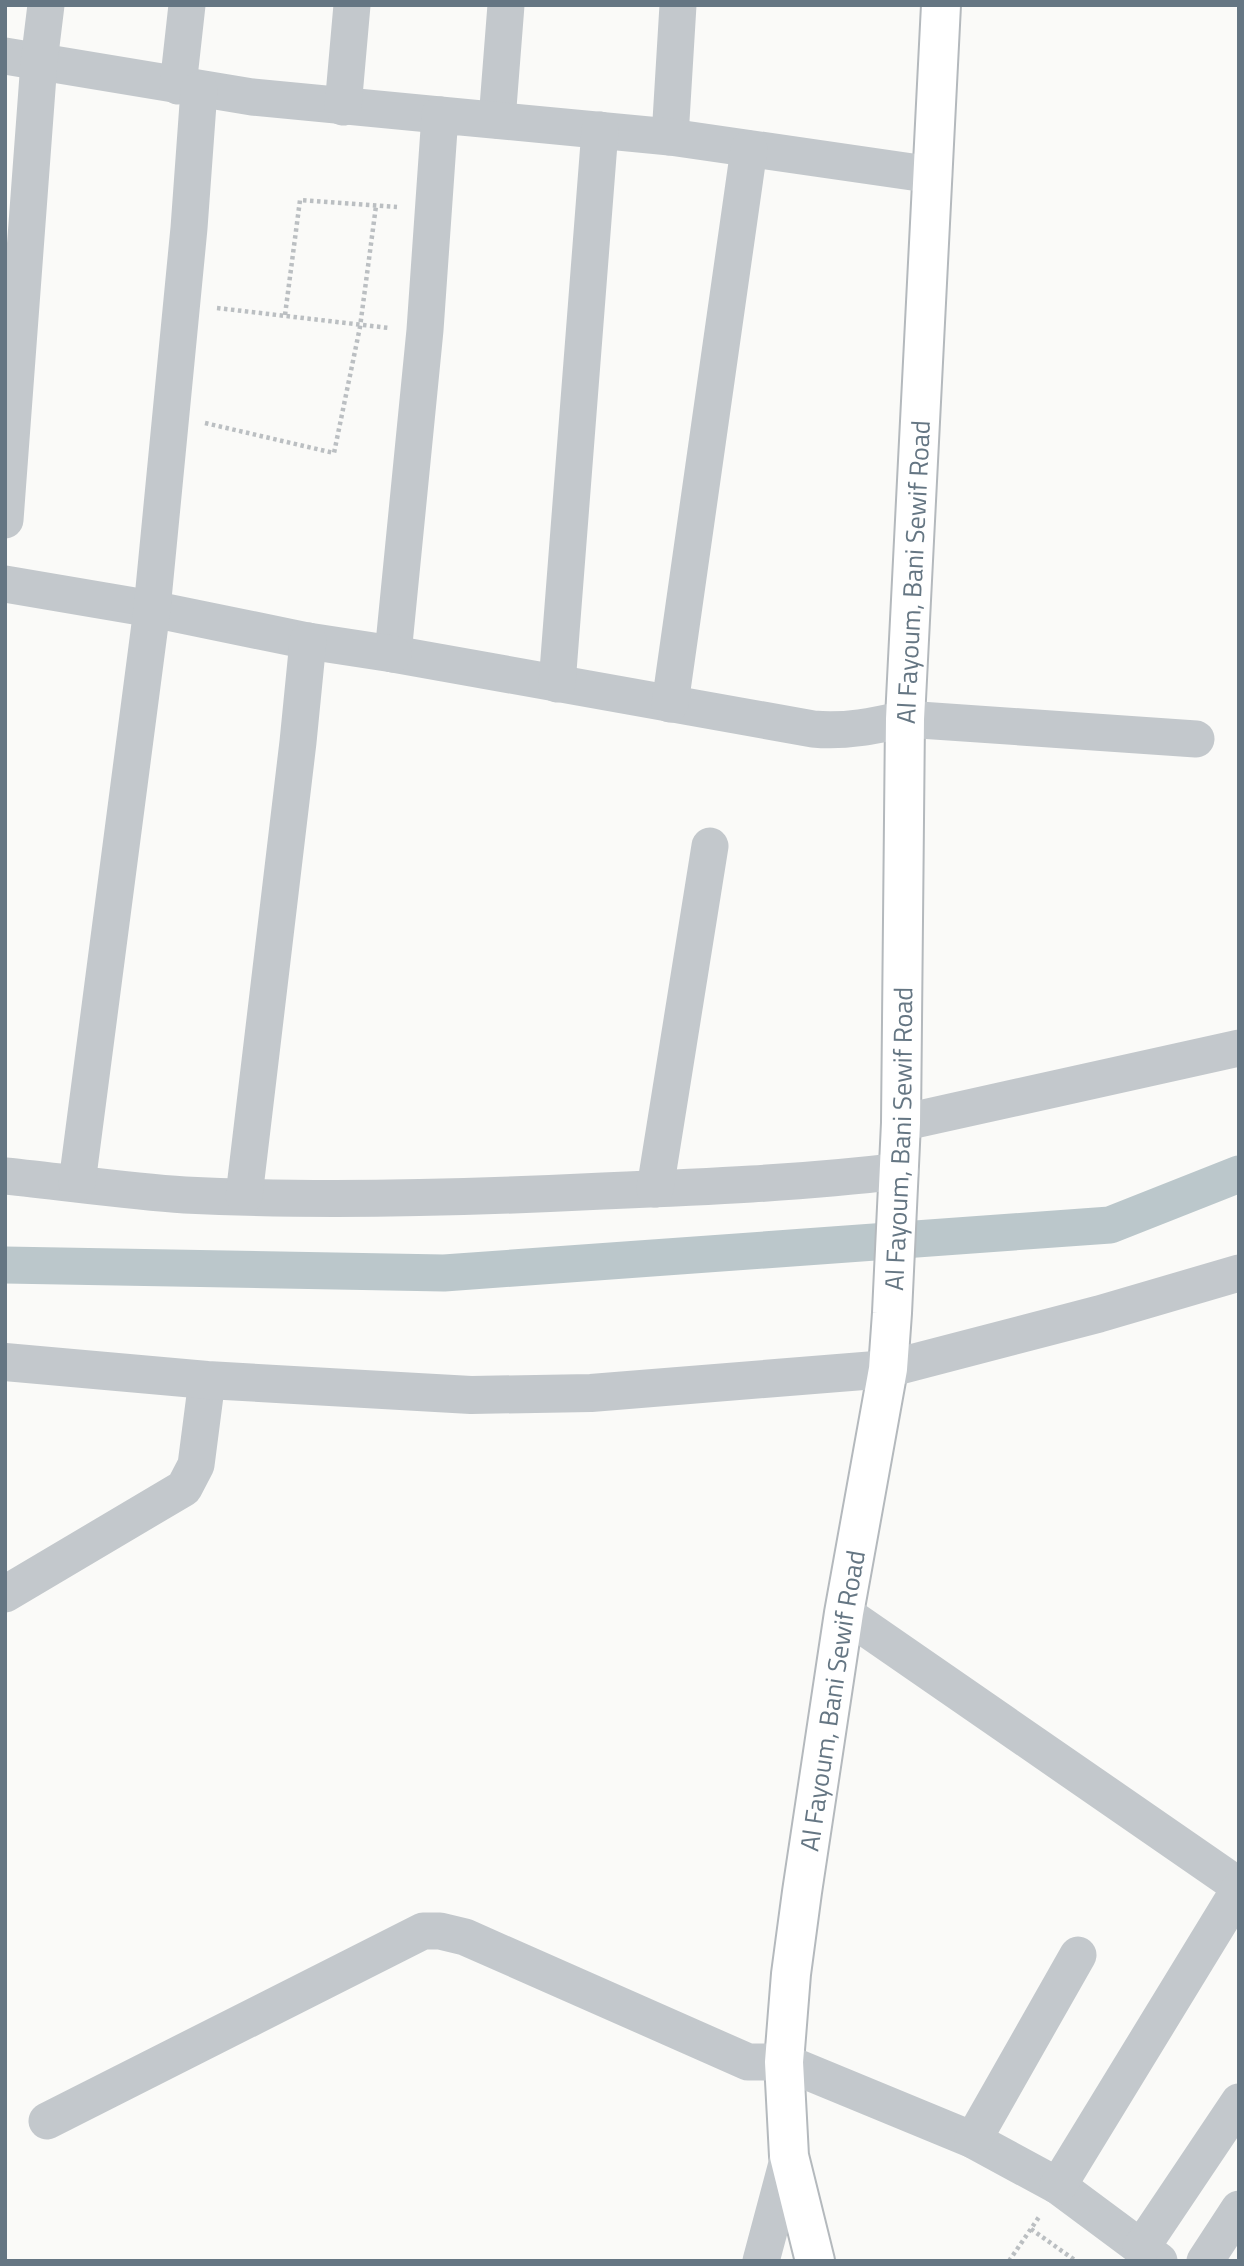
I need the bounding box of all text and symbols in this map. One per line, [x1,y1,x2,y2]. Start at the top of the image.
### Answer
street label: Al Fayoum, Bani Sewif Road [885,419,940,725]
street label: Al Fayoum, Bani Sewif Road [874,987,922,1291]
street label: Al Fayoum, Bani Sewif Road [789,1547,874,1854]

